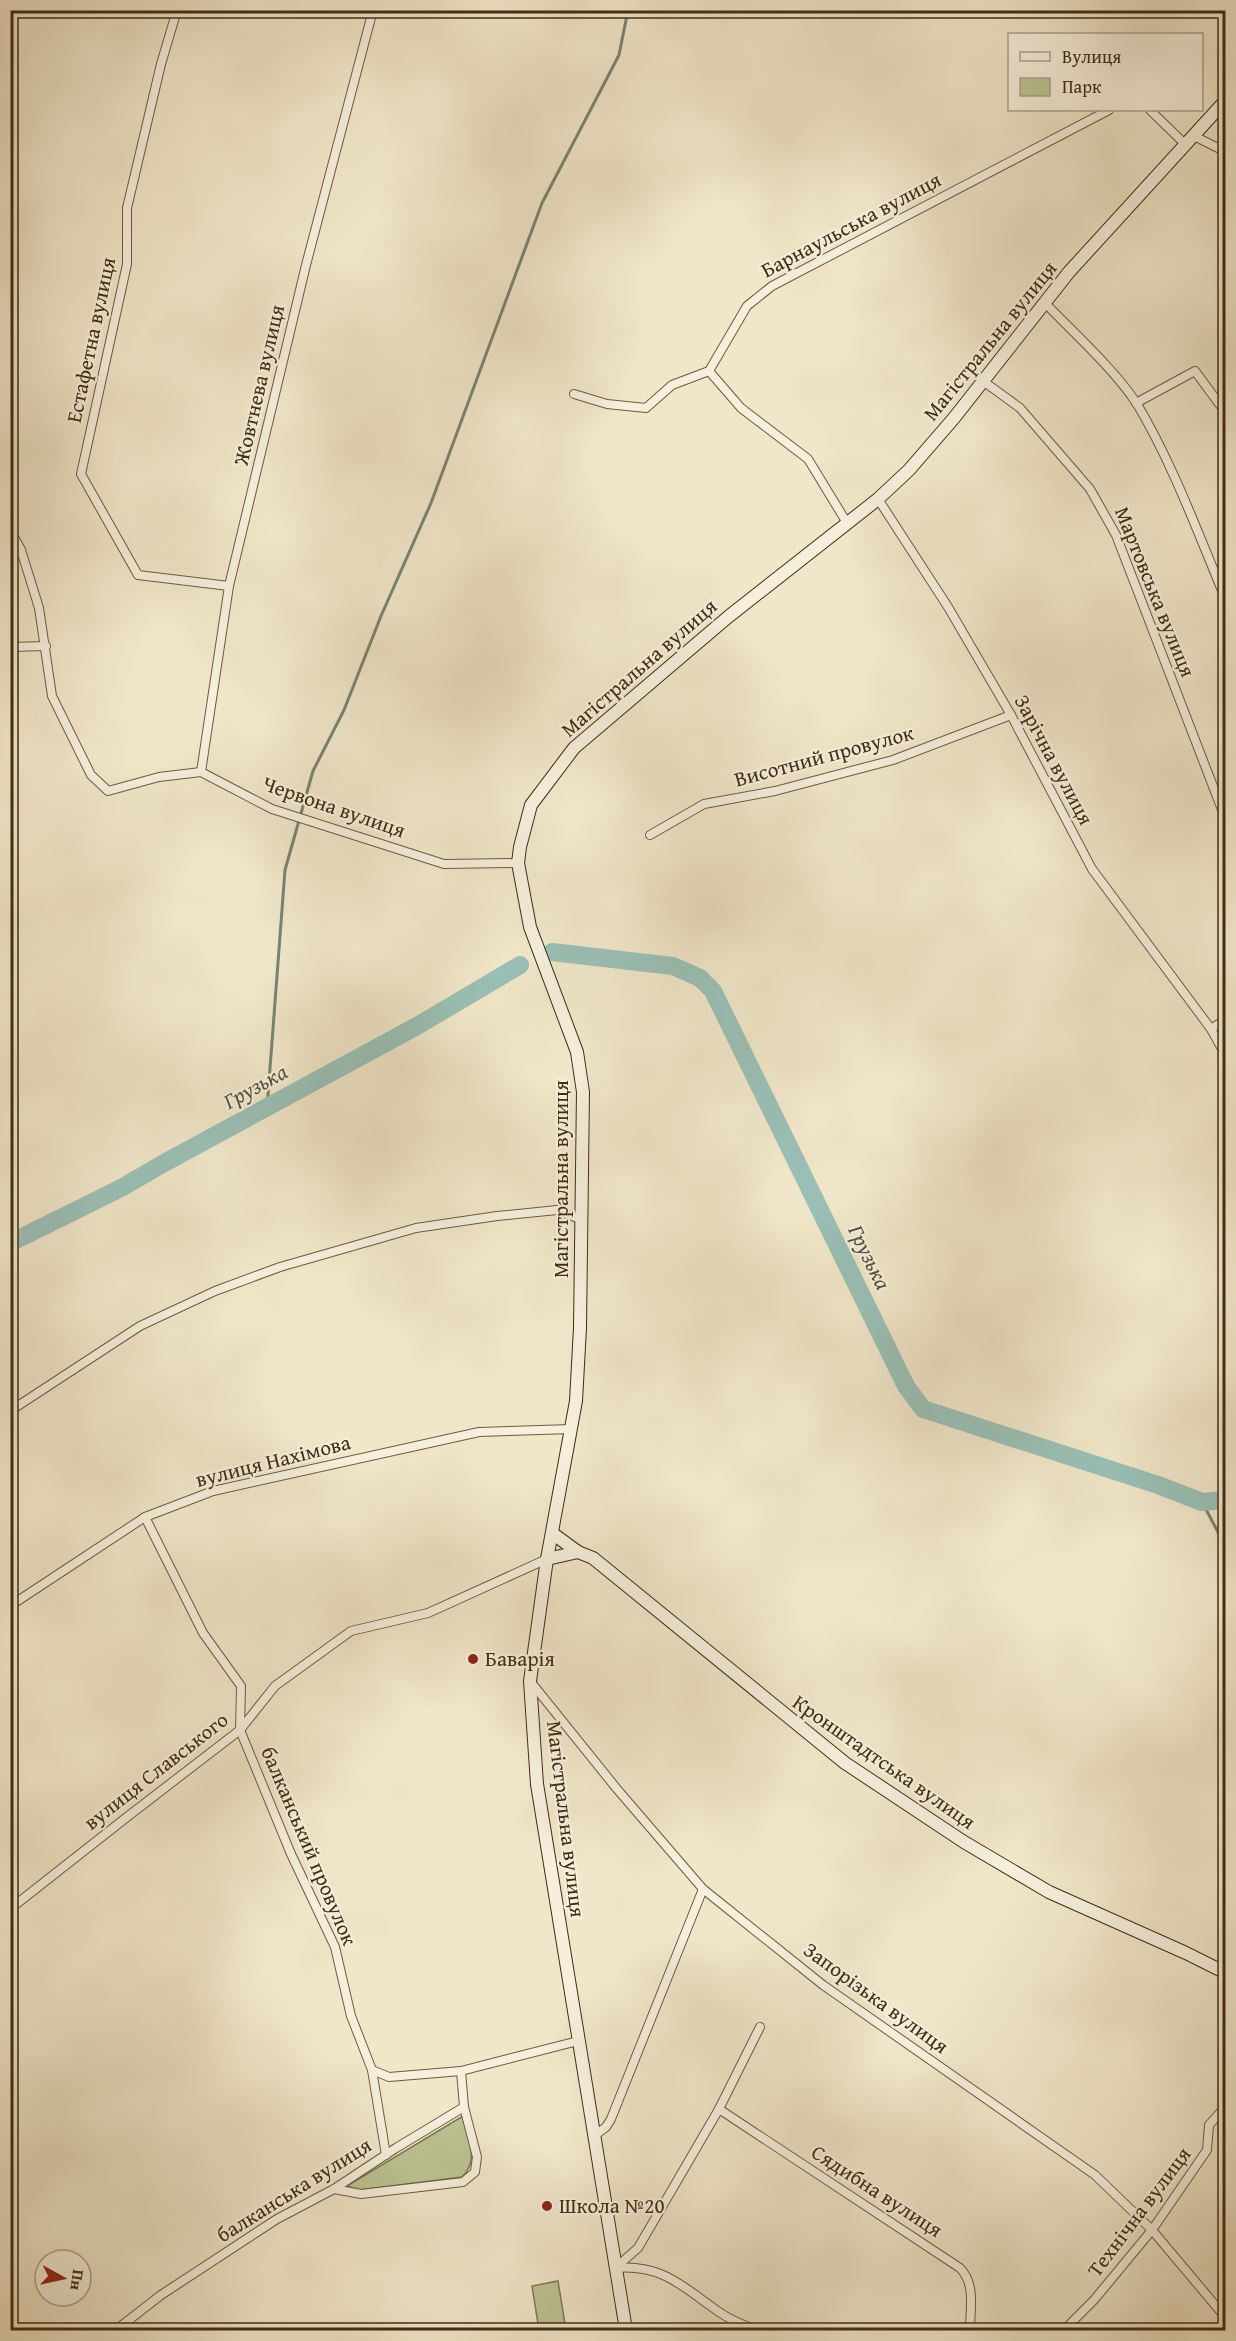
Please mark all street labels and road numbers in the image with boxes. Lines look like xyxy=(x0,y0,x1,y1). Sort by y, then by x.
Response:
street label: Барнаульська вулиця xyxy=(755,164,947,285)
street label: Естафетна вулиця xyxy=(58,254,123,426)
street label: Магістральна вулиця xyxy=(915,254,1064,427)
street label: Жовтнева вулиця xyxy=(225,301,292,469)
street label: Мартовська вулиця xyxy=(1107,502,1204,682)
street label: Магістральна вулиця xyxy=(554,591,724,744)
street label: Зарічна вулиця xyxy=(1007,689,1102,831)
street label: Висотний провулок xyxy=(731,717,917,794)
street label: Червона вулиця xyxy=(259,768,410,846)
street label: Магістральна вулиця xyxy=(545,1080,576,1278)
street label: вулиця Нахімова xyxy=(192,1426,354,1495)
street label: Кронштадтська вулиця xyxy=(786,1687,982,1837)
street label: вулиця Славського xyxy=(77,1704,235,1837)
street label: Магістральна вулиця xyxy=(539,1719,594,1919)
street label: балканський провулок xyxy=(254,1742,365,1950)
street label: Запорізька вулиця xyxy=(797,1934,956,2061)
street label: балканська вулиця xyxy=(210,2129,378,2250)
street label: Сядибна вулиця xyxy=(805,2136,949,2245)
street label: Технічна вулиця xyxy=(1079,2140,1198,2283)

